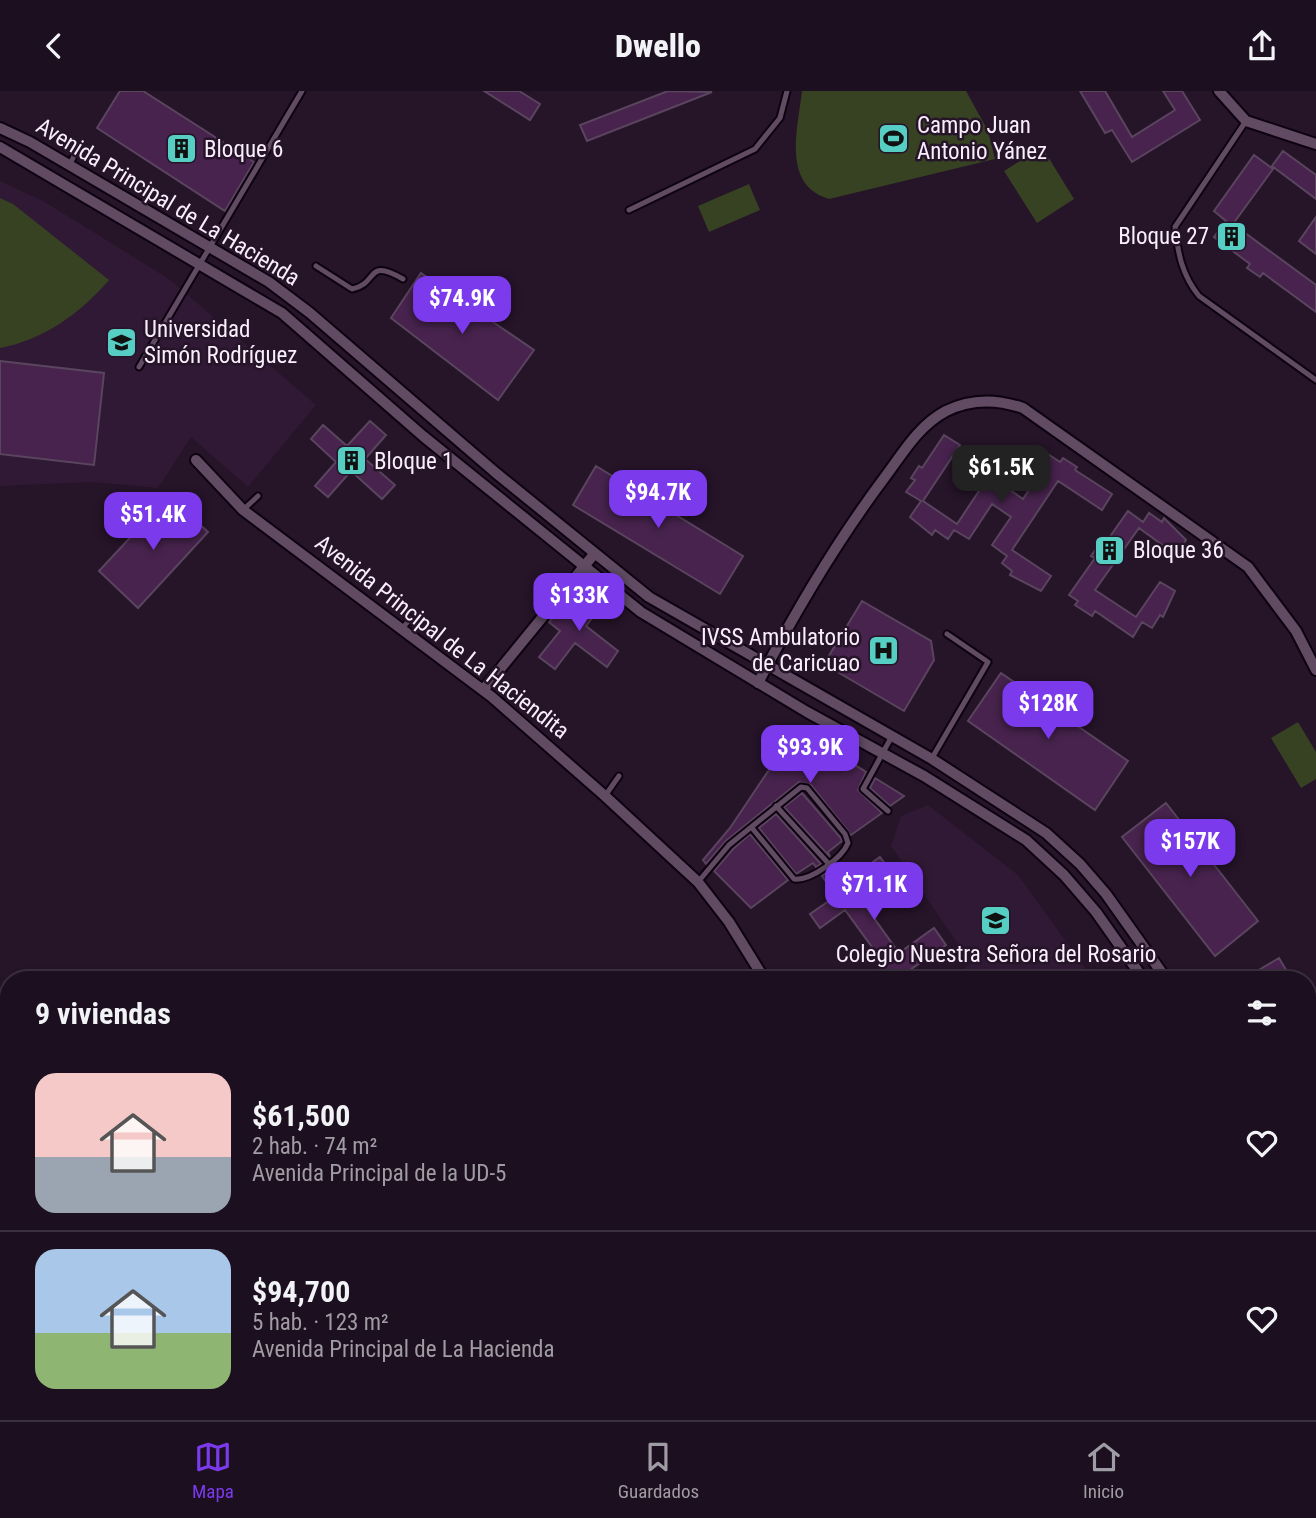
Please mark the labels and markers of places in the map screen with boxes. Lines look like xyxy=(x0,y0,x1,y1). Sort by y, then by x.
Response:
place label: Campo Juan Antonio Yánez xyxy=(917,112,1047,165)
sports icon: Campo Juan Antonio Yánez xyxy=(877,121,911,155)
building icon: Bloque 6 xyxy=(164,132,198,166)
place label: Bloque 6 xyxy=(204,136,283,163)
building icon: Bloque 27 xyxy=(1215,219,1249,253)
place label: Bloque 27 xyxy=(1118,223,1209,250)
pin: $74.9K xyxy=(405,277,519,336)
place label: Universidad Simón Rodríguez xyxy=(144,316,297,369)
school or university icon: Universidad Simón Rodríguez xyxy=(104,325,138,359)
building icon: Bloque 1 xyxy=(334,444,368,478)
pin: $61.5K xyxy=(944,445,1058,505)
place label: Bloque 1 xyxy=(374,448,453,475)
pin: $94.7K xyxy=(601,471,715,530)
pin: $51.4K xyxy=(96,493,210,552)
building icon: Bloque 36 xyxy=(1093,533,1127,567)
place label: Bloque 36 xyxy=(1133,537,1224,564)
pin: $133K xyxy=(530,573,628,633)
place label: IVSS Ambulatorio de Caricuao xyxy=(701,624,860,677)
hospital icon: IVSS Ambulatorio de Caricuao xyxy=(866,633,900,667)
pin: $128K xyxy=(999,681,1097,741)
pin: $93.9K xyxy=(753,725,867,785)
pin: $157K xyxy=(1141,819,1239,879)
pin: $71.1K xyxy=(817,863,931,922)
school or university icon: Colegio Nuestra Señora del Rosario xyxy=(979,903,1013,937)
place label: Colegio Nuestra Señora del Rosario xyxy=(836,941,1156,968)

